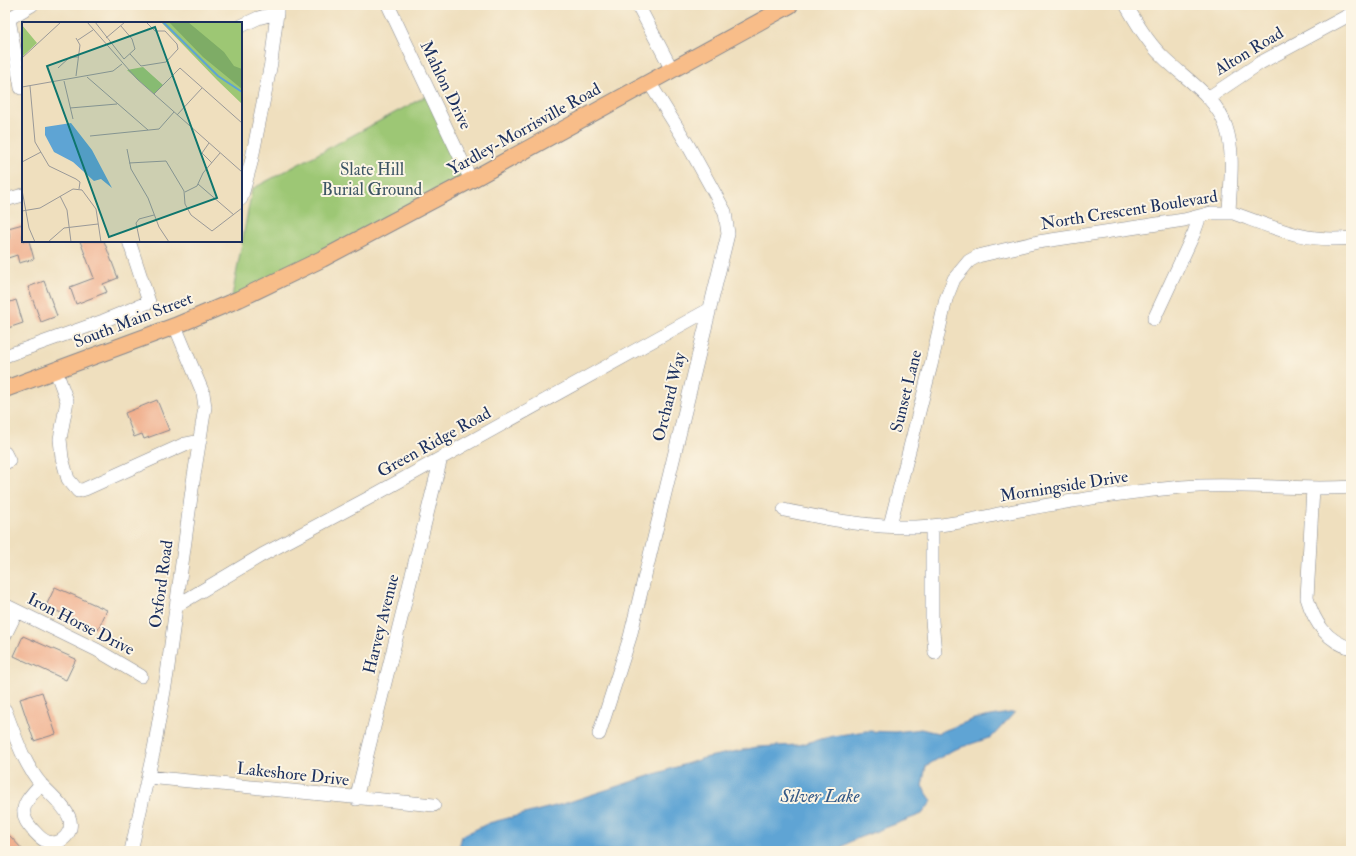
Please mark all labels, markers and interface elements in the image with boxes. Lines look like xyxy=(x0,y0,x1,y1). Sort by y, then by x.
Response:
inset map xyxy=(22,22,242,242)
street label: Alton Road xyxy=(1210,22,1288,80)
street label: Mahlon Drive xyxy=(416,37,476,133)
street label: Yardley-Morrisville Road xyxy=(444,78,605,181)
park label: Slate Hill Burial Ground xyxy=(322,159,423,200)
street label: North Crescent Boulevard xyxy=(1039,186,1220,234)
street label: South Main Street xyxy=(71,288,196,352)
street label: Sunset Lane xyxy=(886,348,926,434)
street label: Orchard Way xyxy=(648,350,691,444)
street label: Green Ridge Road xyxy=(374,402,495,482)
street label: Morningside Drive xyxy=(998,466,1130,506)
street label: Oxford Road xyxy=(144,538,178,629)
street label: Harvey Avenue xyxy=(358,572,404,676)
street label: Iron Horse Drive xyxy=(24,588,138,660)
street label: Lakeshore Drive xyxy=(236,758,350,790)
water label: Silver Lake xyxy=(779,785,861,808)

